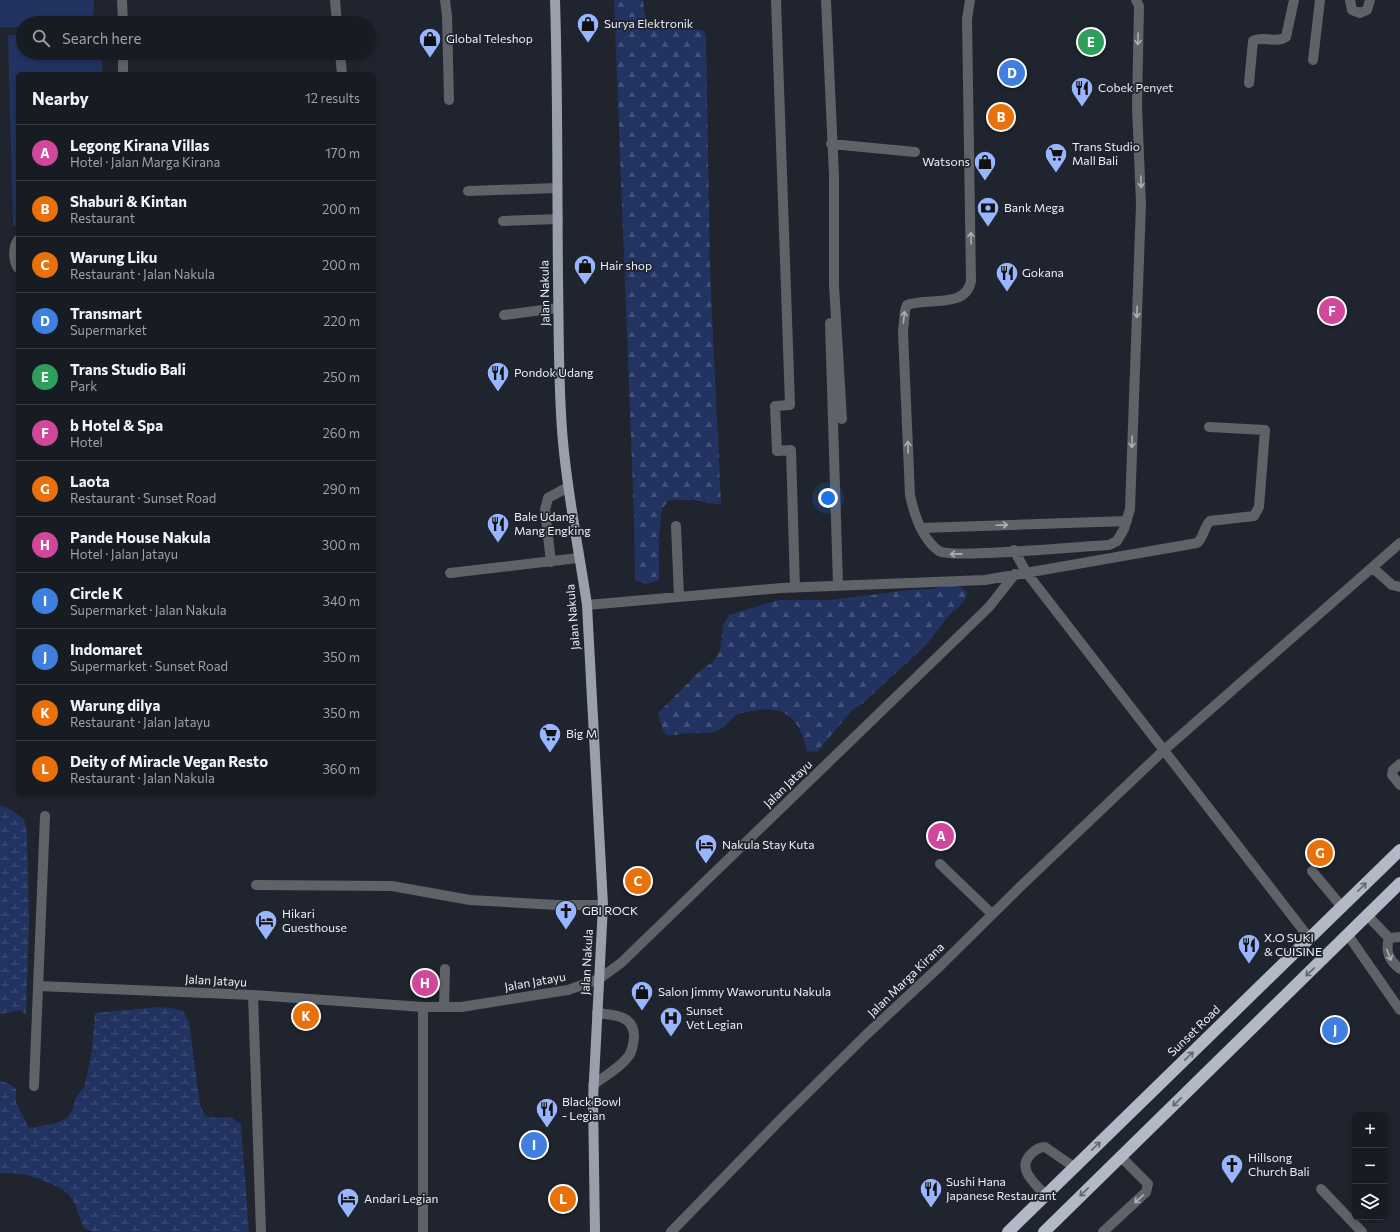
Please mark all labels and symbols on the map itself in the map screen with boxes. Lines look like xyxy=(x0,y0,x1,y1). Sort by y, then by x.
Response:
shop icon: Surya Elektronik xyxy=(575,11,601,44)
place label: Surya Elektronik xyxy=(604,16,694,30)
shop icon: Global Teleshop xyxy=(417,26,443,59)
pin: E xyxy=(1078,27,1104,57)
place label: Global Teleshop xyxy=(446,31,533,45)
one-way arrow xyxy=(1134,32,1142,45)
pin: D xyxy=(999,58,1025,88)
restaurant icon: Cobek Penyet xyxy=(1069,75,1095,108)
place label: Cobek Penyet xyxy=(1098,80,1173,94)
pin: B xyxy=(988,102,1014,132)
place label: Trans Studio Mall Bali xyxy=(1072,139,1140,167)
supermarket icon: Trans Studio Mall Bali xyxy=(1043,141,1069,174)
shop icon: Watsons xyxy=(972,149,998,182)
place label: Watsons xyxy=(922,154,970,168)
one-way arrow xyxy=(1137,175,1145,188)
bank icon: Bank Mega xyxy=(975,195,1001,228)
place label: Bank Mega xyxy=(1004,200,1064,214)
one-way arrow xyxy=(967,232,975,245)
shop icon: Hair shop xyxy=(572,253,598,286)
place label: Hair shop xyxy=(600,258,652,272)
street label: Jalan Nakula xyxy=(536,260,553,326)
restaurant icon: Gokana xyxy=(994,260,1020,293)
place label: Gokana xyxy=(1022,265,1064,279)
pin: F xyxy=(1319,296,1345,326)
one-way arrow xyxy=(1133,305,1141,318)
one-way arrow xyxy=(901,311,908,324)
restaurant icon: Pondok Udang xyxy=(485,360,511,393)
place label: Pondok Udang xyxy=(514,365,594,379)
one-way arrow xyxy=(1128,435,1136,448)
one-way arrow xyxy=(904,441,911,454)
your location xyxy=(818,488,838,508)
place label: Bale Udang Mang Engking xyxy=(514,509,591,537)
restaurant icon: Bale Udang Mang Engking xyxy=(485,511,511,544)
one-way arrow xyxy=(995,522,1008,529)
one-way arrow xyxy=(950,550,963,557)
street label: Jalan Nakula xyxy=(562,583,583,651)
supermarket icon: Big M xyxy=(537,721,563,754)
place label: Big M xyxy=(566,726,597,740)
street label: Jalan Jatayu xyxy=(760,757,815,811)
pin: A xyxy=(928,821,954,851)
hotel icon: Nakula Stay Kuta xyxy=(693,832,719,865)
place label: Nakula Stay Kuta xyxy=(722,837,814,851)
pin: G xyxy=(1307,838,1333,868)
pin: C xyxy=(625,866,651,896)
one-way arrow xyxy=(1357,882,1367,892)
church icon: GBI ROCK xyxy=(553,898,579,931)
place label: GBI ROCK xyxy=(582,903,638,917)
place label: Hikari Guesthouse xyxy=(282,906,347,934)
hotel icon: Hikari Guesthouse xyxy=(253,908,279,941)
street label: Jalan Nakula xyxy=(577,929,596,995)
place label: X.O SUKI & CUISINE xyxy=(1264,930,1322,958)
restaurant icon: X.O SUKI & CUISINE xyxy=(1236,932,1262,965)
street label: Jalan Marga Kirana xyxy=(864,939,947,1020)
one-way arrow xyxy=(1386,949,1394,961)
one-way arrow xyxy=(1305,967,1315,976)
pin: H xyxy=(412,968,438,998)
street label: Jalan Jatayu xyxy=(503,969,567,994)
street label: Jalan Jatayu xyxy=(185,971,247,990)
shop icon: Salon Jimmy Waworuntu Nakula xyxy=(629,979,655,1012)
place label: Salon Jimmy Waworuntu Nakula xyxy=(658,984,831,999)
pin: K xyxy=(293,1001,319,1031)
street label: Sunset Road xyxy=(1164,1002,1223,1059)
place label: Sunset Vet Legian xyxy=(686,1003,743,1031)
hospital icon: Sunset Vet Legian xyxy=(658,1005,684,1038)
pin: J xyxy=(1322,1015,1348,1045)
one-way arrow xyxy=(1184,1051,1194,1061)
place label: Black Bowl - Legian xyxy=(562,1094,621,1122)
restaurant icon: Black Bowl - Legian xyxy=(534,1096,560,1129)
one-way arrow xyxy=(1172,1097,1182,1107)
pin: I xyxy=(521,1130,547,1160)
one-way arrow xyxy=(1091,1141,1101,1151)
place label: Hillsong Church Bali xyxy=(1248,1150,1310,1178)
church icon: Hillsong Church Bali xyxy=(1219,1152,1245,1185)
place label: Sushi Hana Japanese Restaurant xyxy=(946,1174,1057,1203)
restaurant icon: Sushi Hana Japanese Restaurant xyxy=(918,1176,944,1209)
pin: L xyxy=(550,1184,576,1214)
hotel icon: Andari Legian xyxy=(335,1186,361,1219)
one-way arrow xyxy=(1079,1188,1089,1197)
place label: Andari Legian xyxy=(364,1191,438,1205)
one-way arrow xyxy=(1134,1194,1144,1204)

